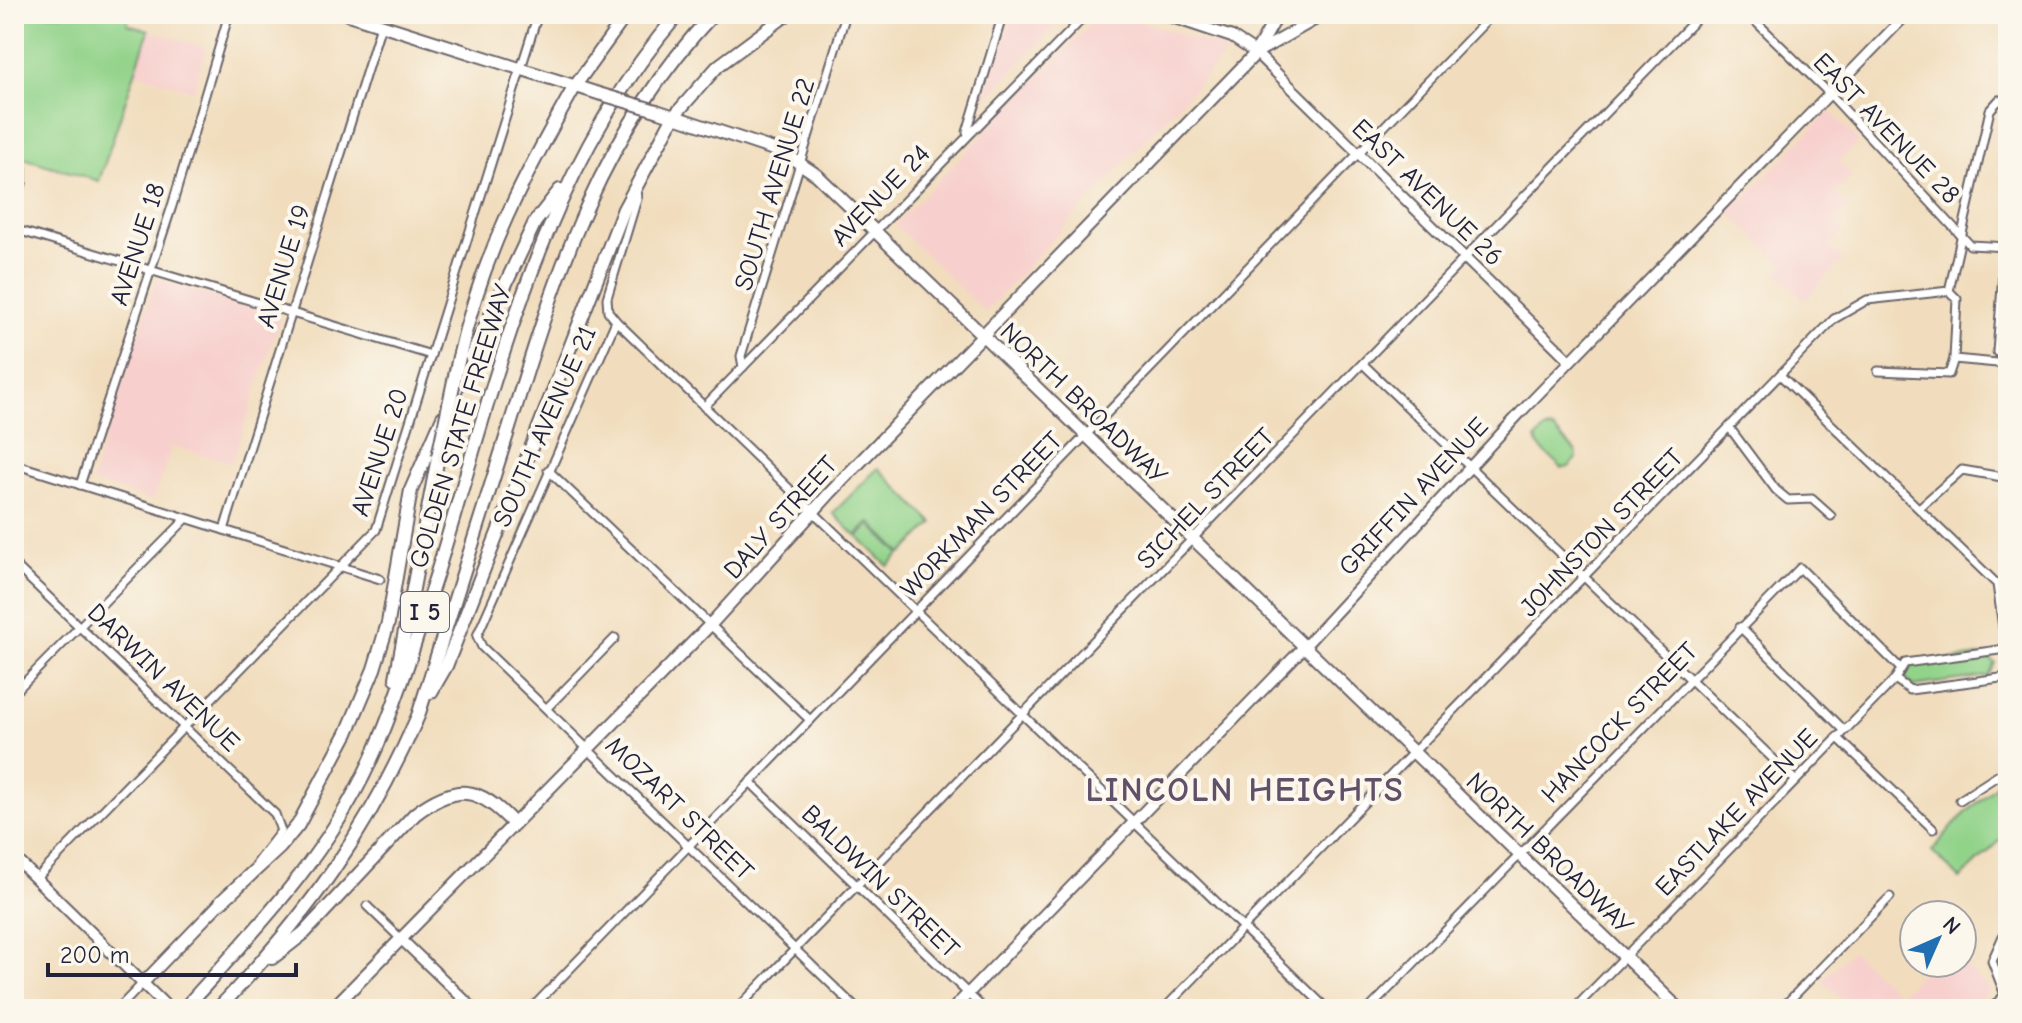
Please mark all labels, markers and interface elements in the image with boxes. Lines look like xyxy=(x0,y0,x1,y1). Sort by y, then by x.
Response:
street label: EAST AVENUE 28 xyxy=(1807,47,1966,210)
street label: SOUTH AVENUE 22 xyxy=(728,75,822,294)
street label: EAST AVENUE 26 xyxy=(1346,113,1509,272)
street label: AVENUE 24 xyxy=(825,139,936,253)
street label: AVENUE 18 xyxy=(104,179,172,309)
street label: AVENUE 19 xyxy=(251,201,317,331)
street label: GOLDEN STATE FREEWAY xyxy=(403,280,519,572)
street label: NORTH BROADWAY xyxy=(994,317,1173,491)
street label: SOUTH AVENUE 21 xyxy=(487,321,603,532)
street label: AVENUE 20 xyxy=(345,385,415,520)
street label: GRIFFIN AVENUE xyxy=(1333,412,1494,582)
street label: SICHEL STREET xyxy=(1131,422,1281,575)
street label: WORKMAN STREET xyxy=(895,425,1069,604)
street label: JOHNSTON STREET xyxy=(1514,442,1690,623)
street label: DALY STREET xyxy=(718,450,844,585)
road number: I 5 xyxy=(401,592,449,632)
street label: DARWIN AVENUE xyxy=(81,598,246,758)
street label: HANCOCK STREET xyxy=(1536,636,1704,809)
street label: EASTLAKE AVENUE xyxy=(1649,723,1824,902)
street label: MOZART STREET xyxy=(599,731,760,887)
street label: NORTH BROADWAY xyxy=(1460,767,1639,941)
district label: LINCOLN HEIGHTS xyxy=(1085,770,1405,810)
street label: BALDWIN STREET xyxy=(795,799,965,965)
north arrow xyxy=(1898,899,1978,979)
text: N xyxy=(1937,911,1966,940)
scale bar xyxy=(48,927,296,977)
text: 200 m xyxy=(60,941,130,969)

